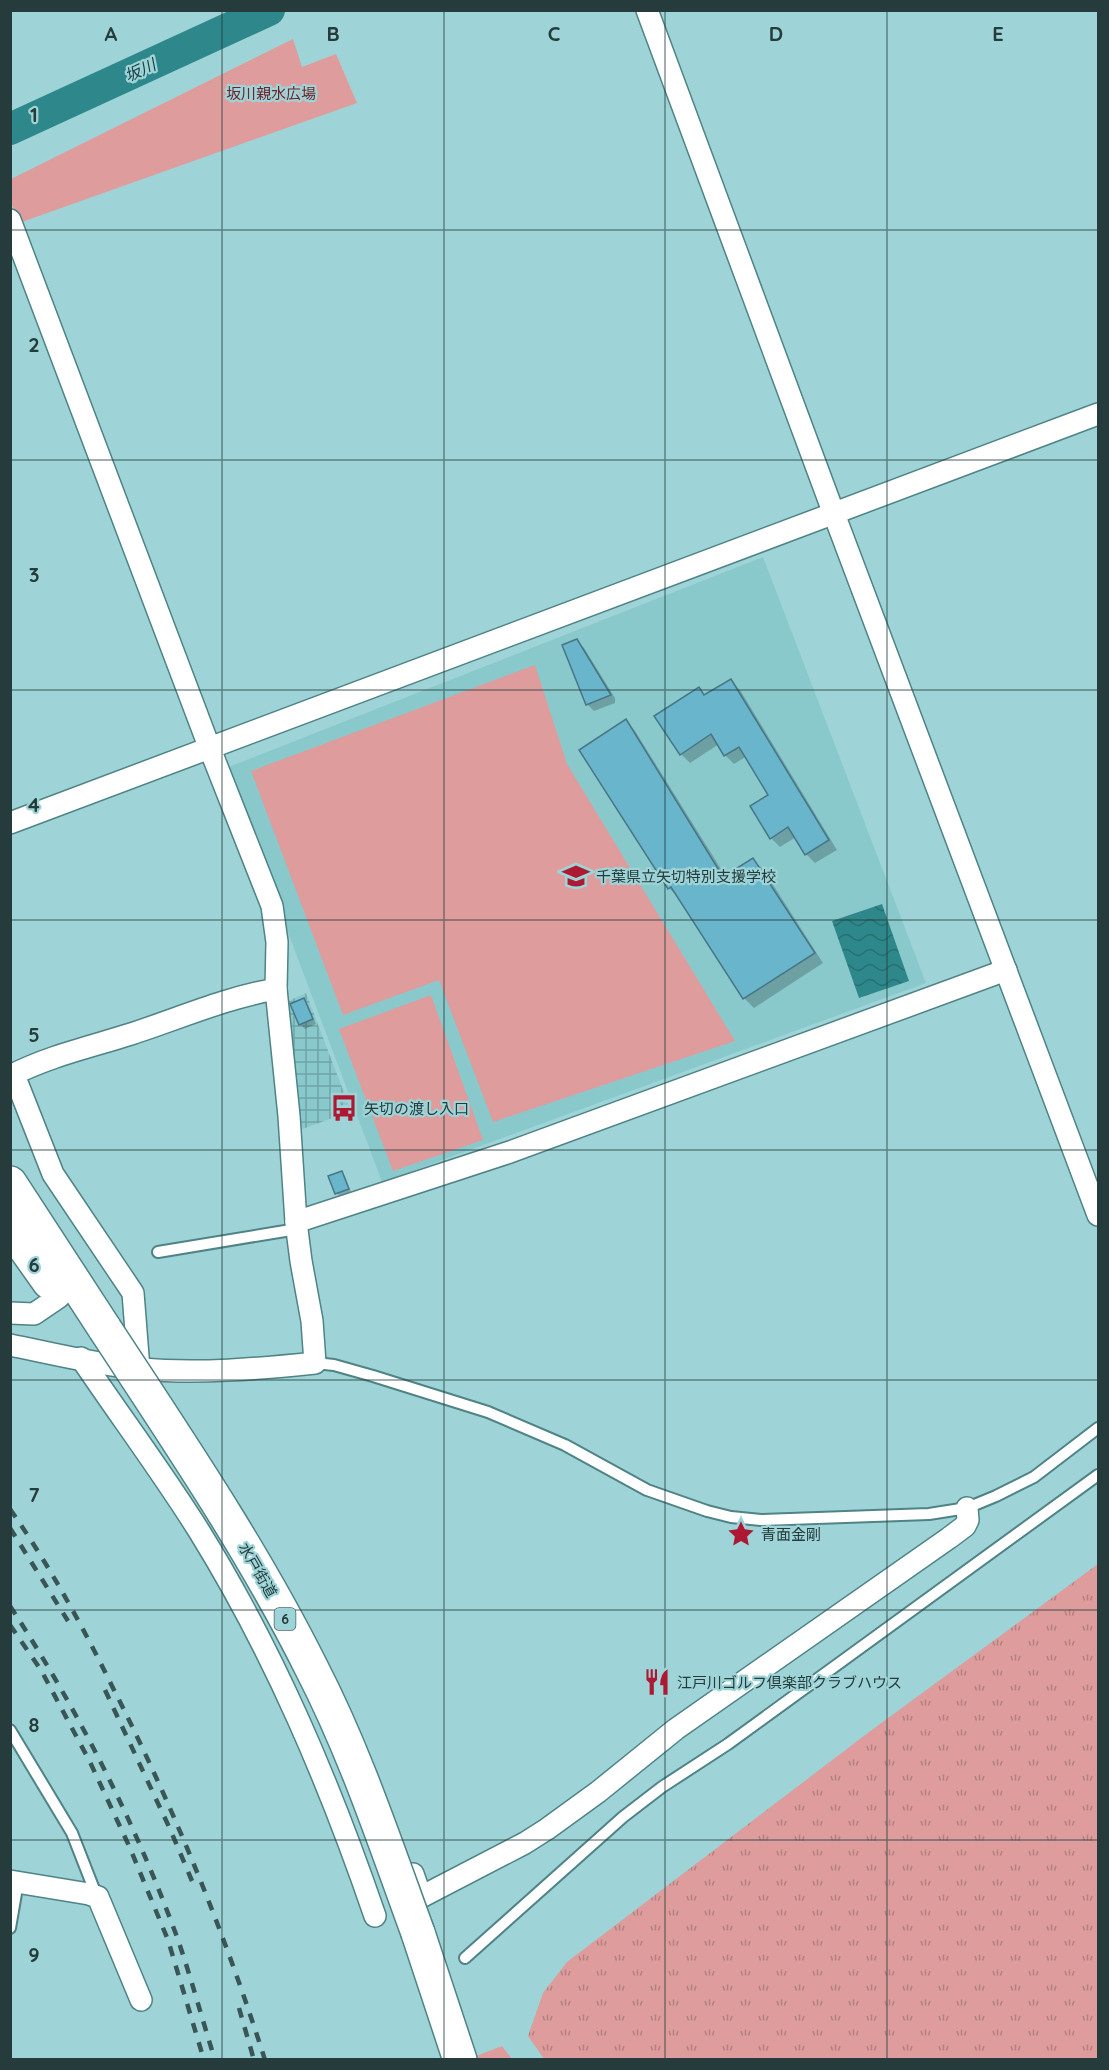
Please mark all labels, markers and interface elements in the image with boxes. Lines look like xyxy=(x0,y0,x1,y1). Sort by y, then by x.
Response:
text: A xyxy=(105,21,118,46)
text: B xyxy=(326,21,340,46)
text: C xyxy=(548,21,561,46)
text: D xyxy=(769,21,783,46)
text: E xyxy=(992,21,1004,46)
water label: 坂川 xyxy=(121,53,161,86)
park label: 坂川親水広場 xyxy=(226,84,316,103)
text: 1 xyxy=(30,102,38,127)
text: 2 xyxy=(28,332,40,357)
text: 3 xyxy=(29,562,39,587)
text: 4 xyxy=(28,792,40,817)
school or university icon: 千葉県立矢切特別支援学校 xyxy=(561,861,591,891)
place label: 千葉県立矢切特別支援学校 xyxy=(596,867,776,886)
text: 5 xyxy=(28,1022,40,1047)
bus stop icon: 矢切の渡し入口 xyxy=(329,1093,359,1123)
place label: 矢切の渡し入口 xyxy=(364,1099,469,1118)
text: 6 xyxy=(28,1252,40,1277)
text: 7 xyxy=(29,1482,40,1507)
place icon: 青面金剛 xyxy=(726,1519,756,1549)
place label: 青面金剛 xyxy=(761,1525,821,1544)
street label: 水戸街道 xyxy=(235,1539,281,1601)
road number: 6 xyxy=(274,1608,296,1630)
restaurant icon: 江戸川ゴルフ倶楽部クラブハウス xyxy=(642,1667,672,1697)
place label: 江戸川ゴルフ倶楽部クラブハウス xyxy=(677,1673,902,1692)
text: 8 xyxy=(29,1712,40,1737)
text: 9 xyxy=(28,1942,40,1967)

